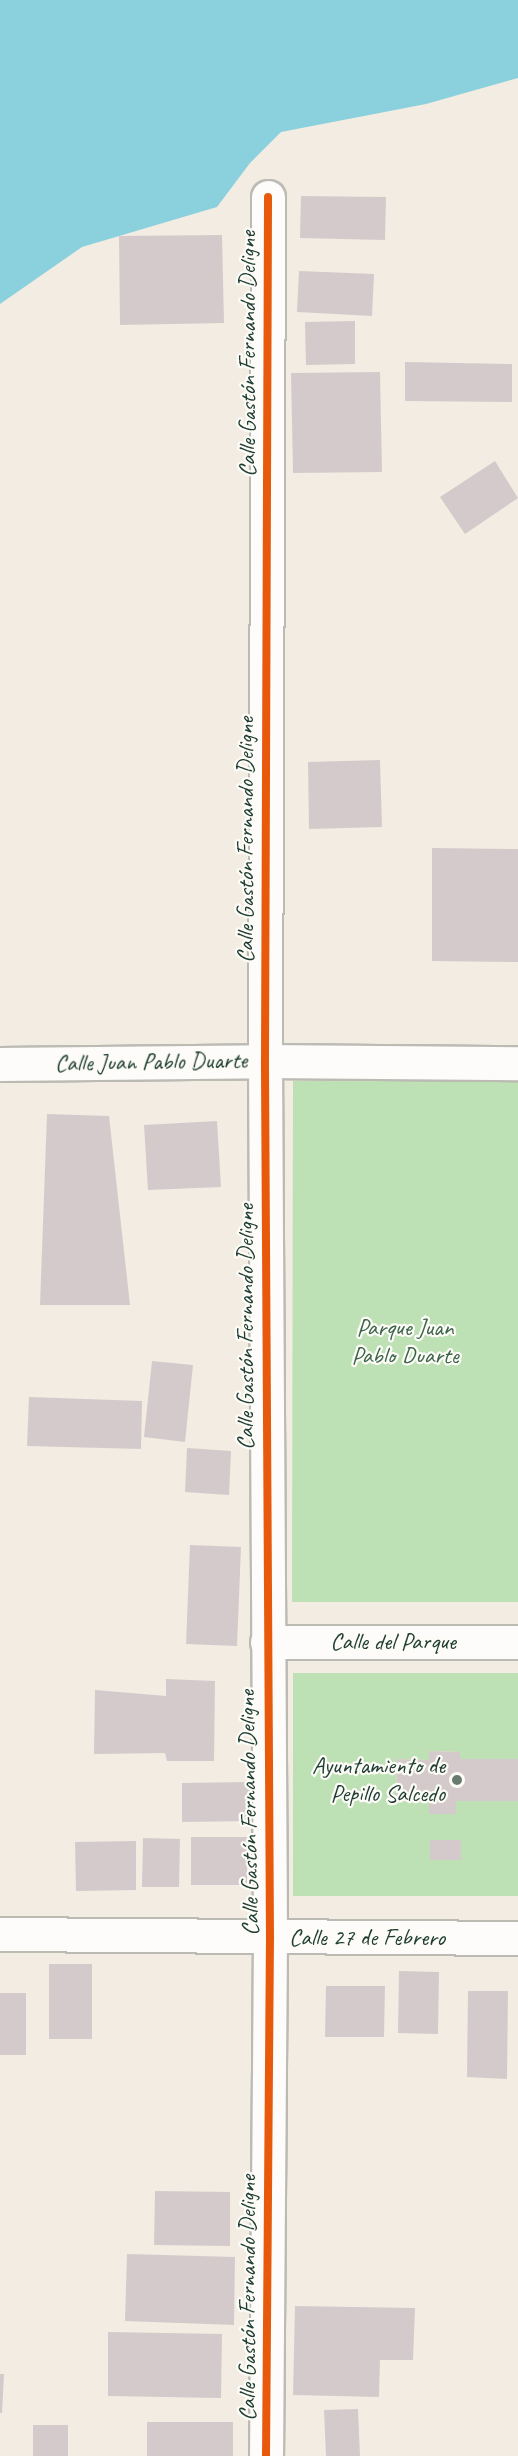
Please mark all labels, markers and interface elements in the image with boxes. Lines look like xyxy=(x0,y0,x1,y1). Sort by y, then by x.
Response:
street label: Calle Gastón Fernando Deligne xyxy=(234,231,262,477)
street label: Calle Gastón Fernando Deligne xyxy=(232,717,260,963)
street label: Calle Juan Pablo Duarte xyxy=(55,1046,247,1078)
street label: Calle Gastón Fernando Deligne xyxy=(232,1204,260,1450)
park label: Parque Juan Pablo Duarte xyxy=(352,1314,458,1370)
street label: Calle del Parque xyxy=(330,1628,456,1656)
street label: Calle Gastón Fernando Deligne xyxy=(232,1689,266,1937)
place label: Ayuntamiento de Pepillo Salcedo xyxy=(312,1752,445,1808)
marker: Ayuntamiento de Pepillo Salcedo xyxy=(450,1773,464,1787)
street label: Calle 27 de Febrero xyxy=(289,1924,445,1952)
street label: Calle Gastón Fernando Deligne xyxy=(234,2175,262,2421)

